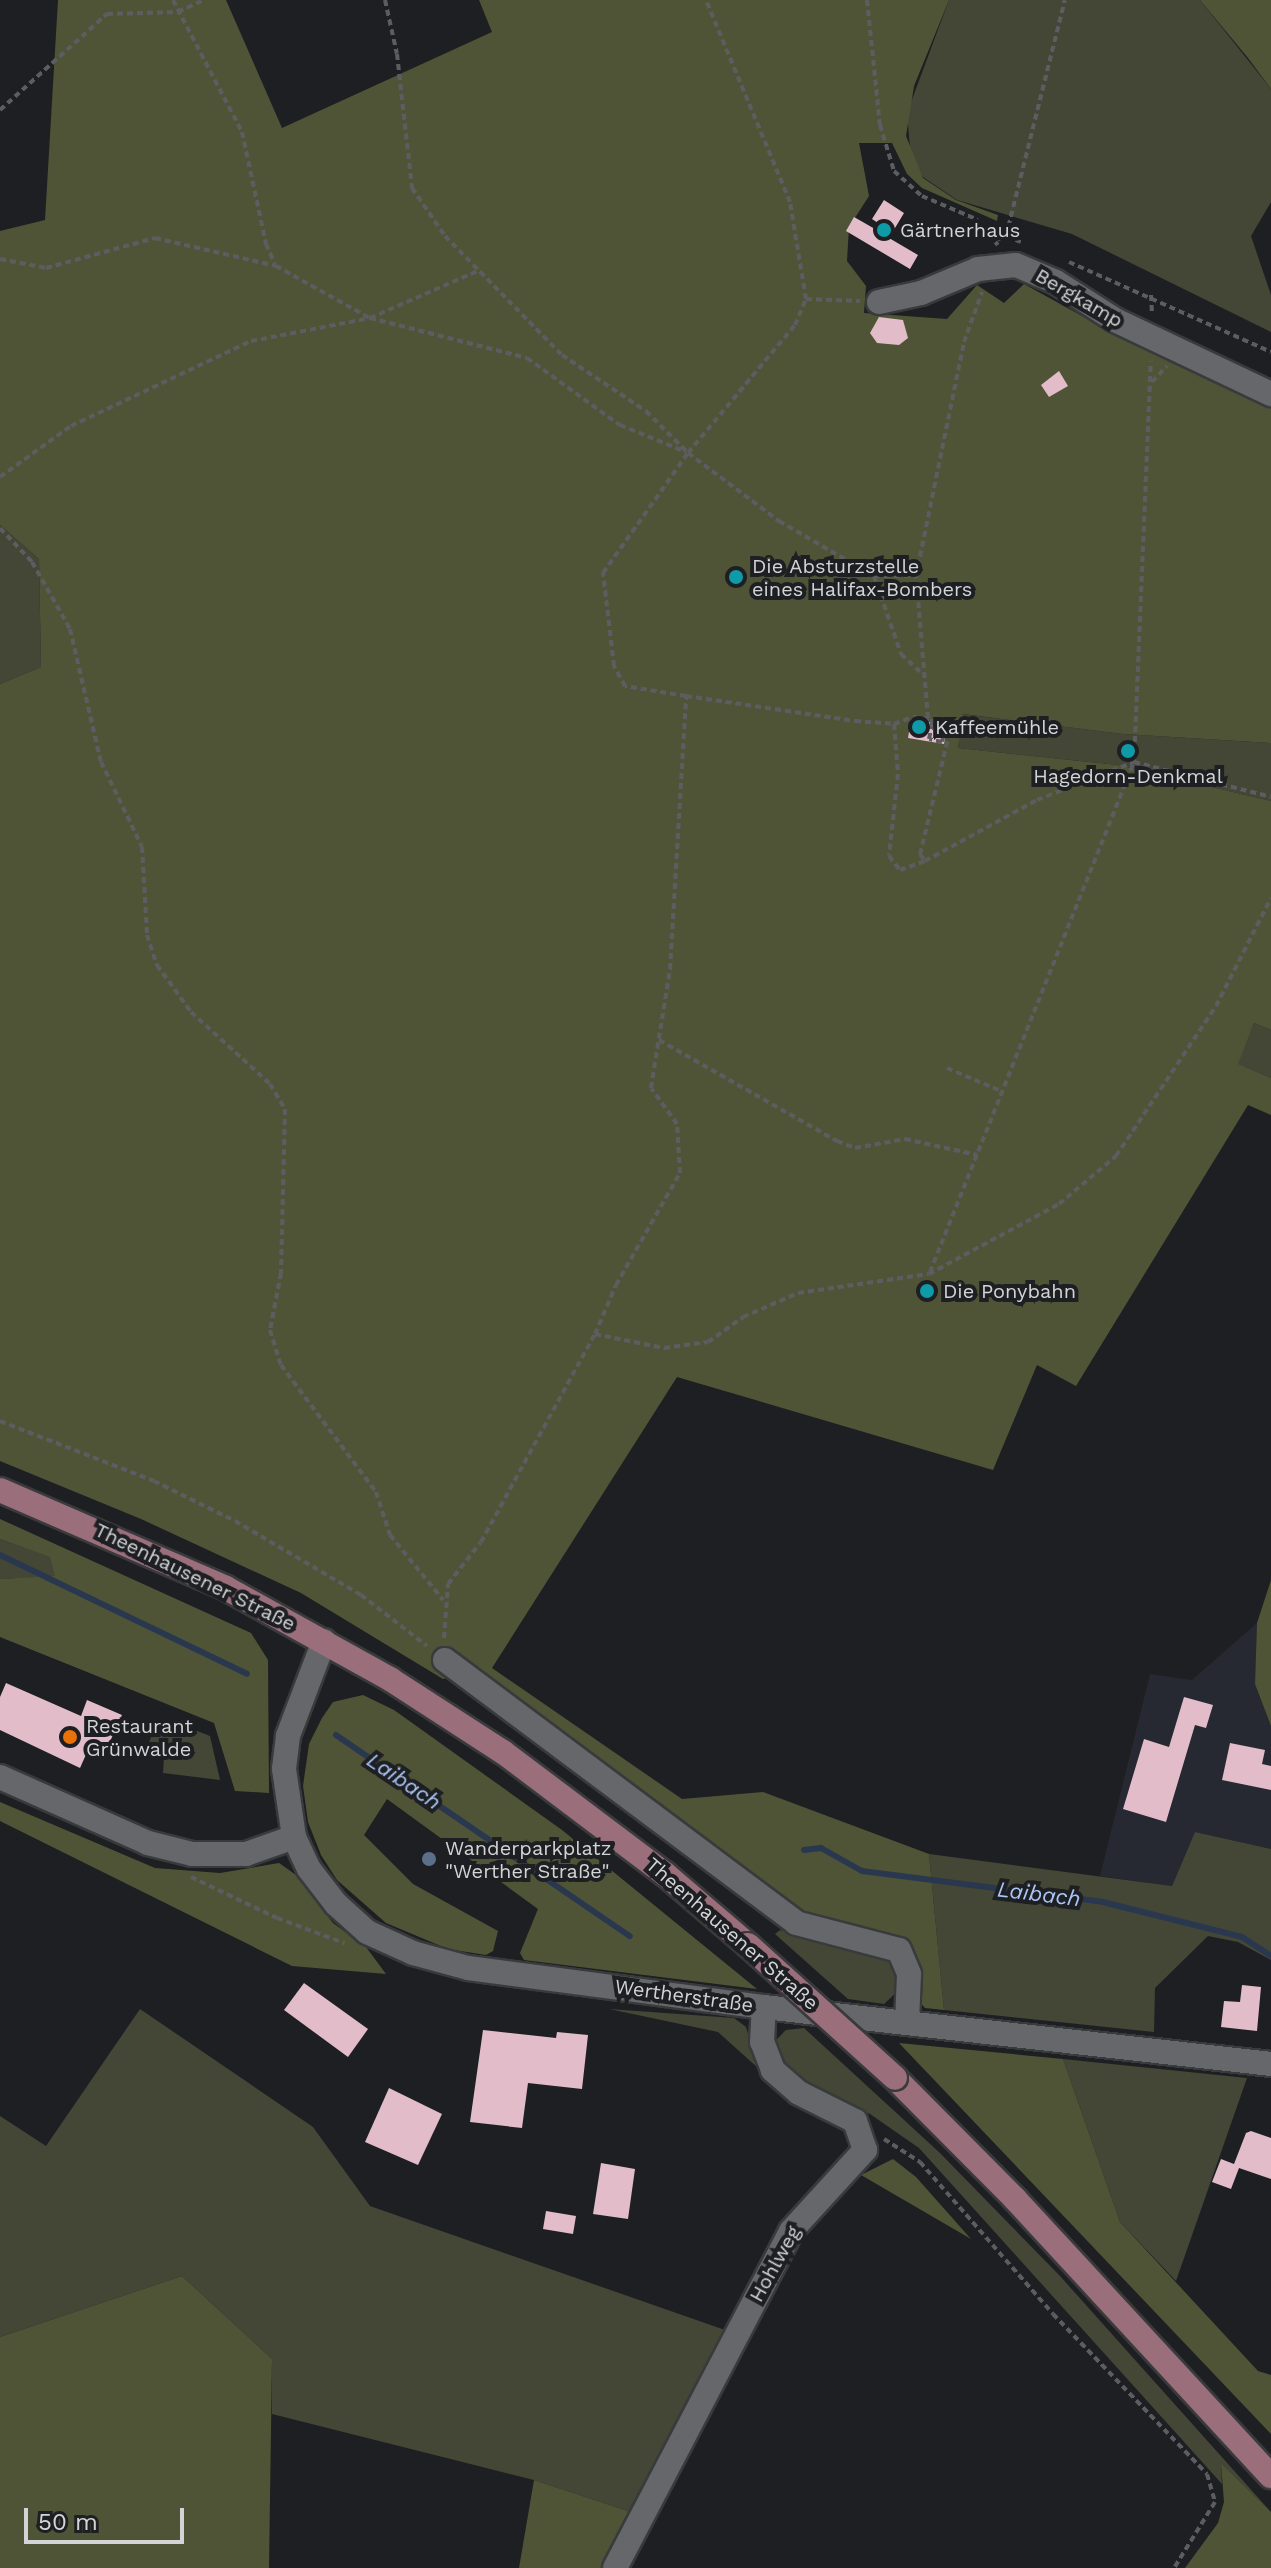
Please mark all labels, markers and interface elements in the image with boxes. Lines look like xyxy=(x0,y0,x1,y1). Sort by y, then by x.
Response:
place label: Gärtnerhaus xyxy=(900,218,1020,242)
marker: Gärtnerhaus xyxy=(875,221,893,239)
street label: Bergkamp xyxy=(1031,263,1127,333)
place label: Die Absturzstelle eines Halifax-Bombers xyxy=(752,554,972,601)
marker: Die Absturzstelle eines Halifax-Bombers xyxy=(727,568,745,586)
place label: Kaffeemühle xyxy=(935,715,1059,739)
marker: Kaffeemühle xyxy=(910,718,928,736)
marker: Hagedorn-Denkmal xyxy=(1119,742,1137,760)
place label: Hagedorn-Denkmal xyxy=(1033,764,1223,788)
place label: Die Ponybahn xyxy=(943,1279,1076,1303)
marker: Die Ponybahn xyxy=(918,1282,936,1300)
street label: Theenhausener Straße xyxy=(91,1518,299,1636)
place label: Restaurant Grünwalde xyxy=(86,1714,193,1761)
marker: Restaurant Grünwalde xyxy=(61,1728,79,1746)
water label: Laibach xyxy=(362,1747,446,1815)
place label: Wanderparkplatz "Werther Straße" xyxy=(445,1836,611,1883)
marker: Wanderparkplatz "Werther Straße" xyxy=(420,1850,438,1868)
street label: Theenhausener Straße xyxy=(641,1853,823,2015)
water label: Laibach xyxy=(996,1876,1082,1912)
street label: Wertherstraße xyxy=(613,1974,755,2018)
street label: Hohlweg xyxy=(744,2222,806,2306)
scale bar xyxy=(28,2492,188,2542)
text: 50 m xyxy=(38,2508,98,2536)

